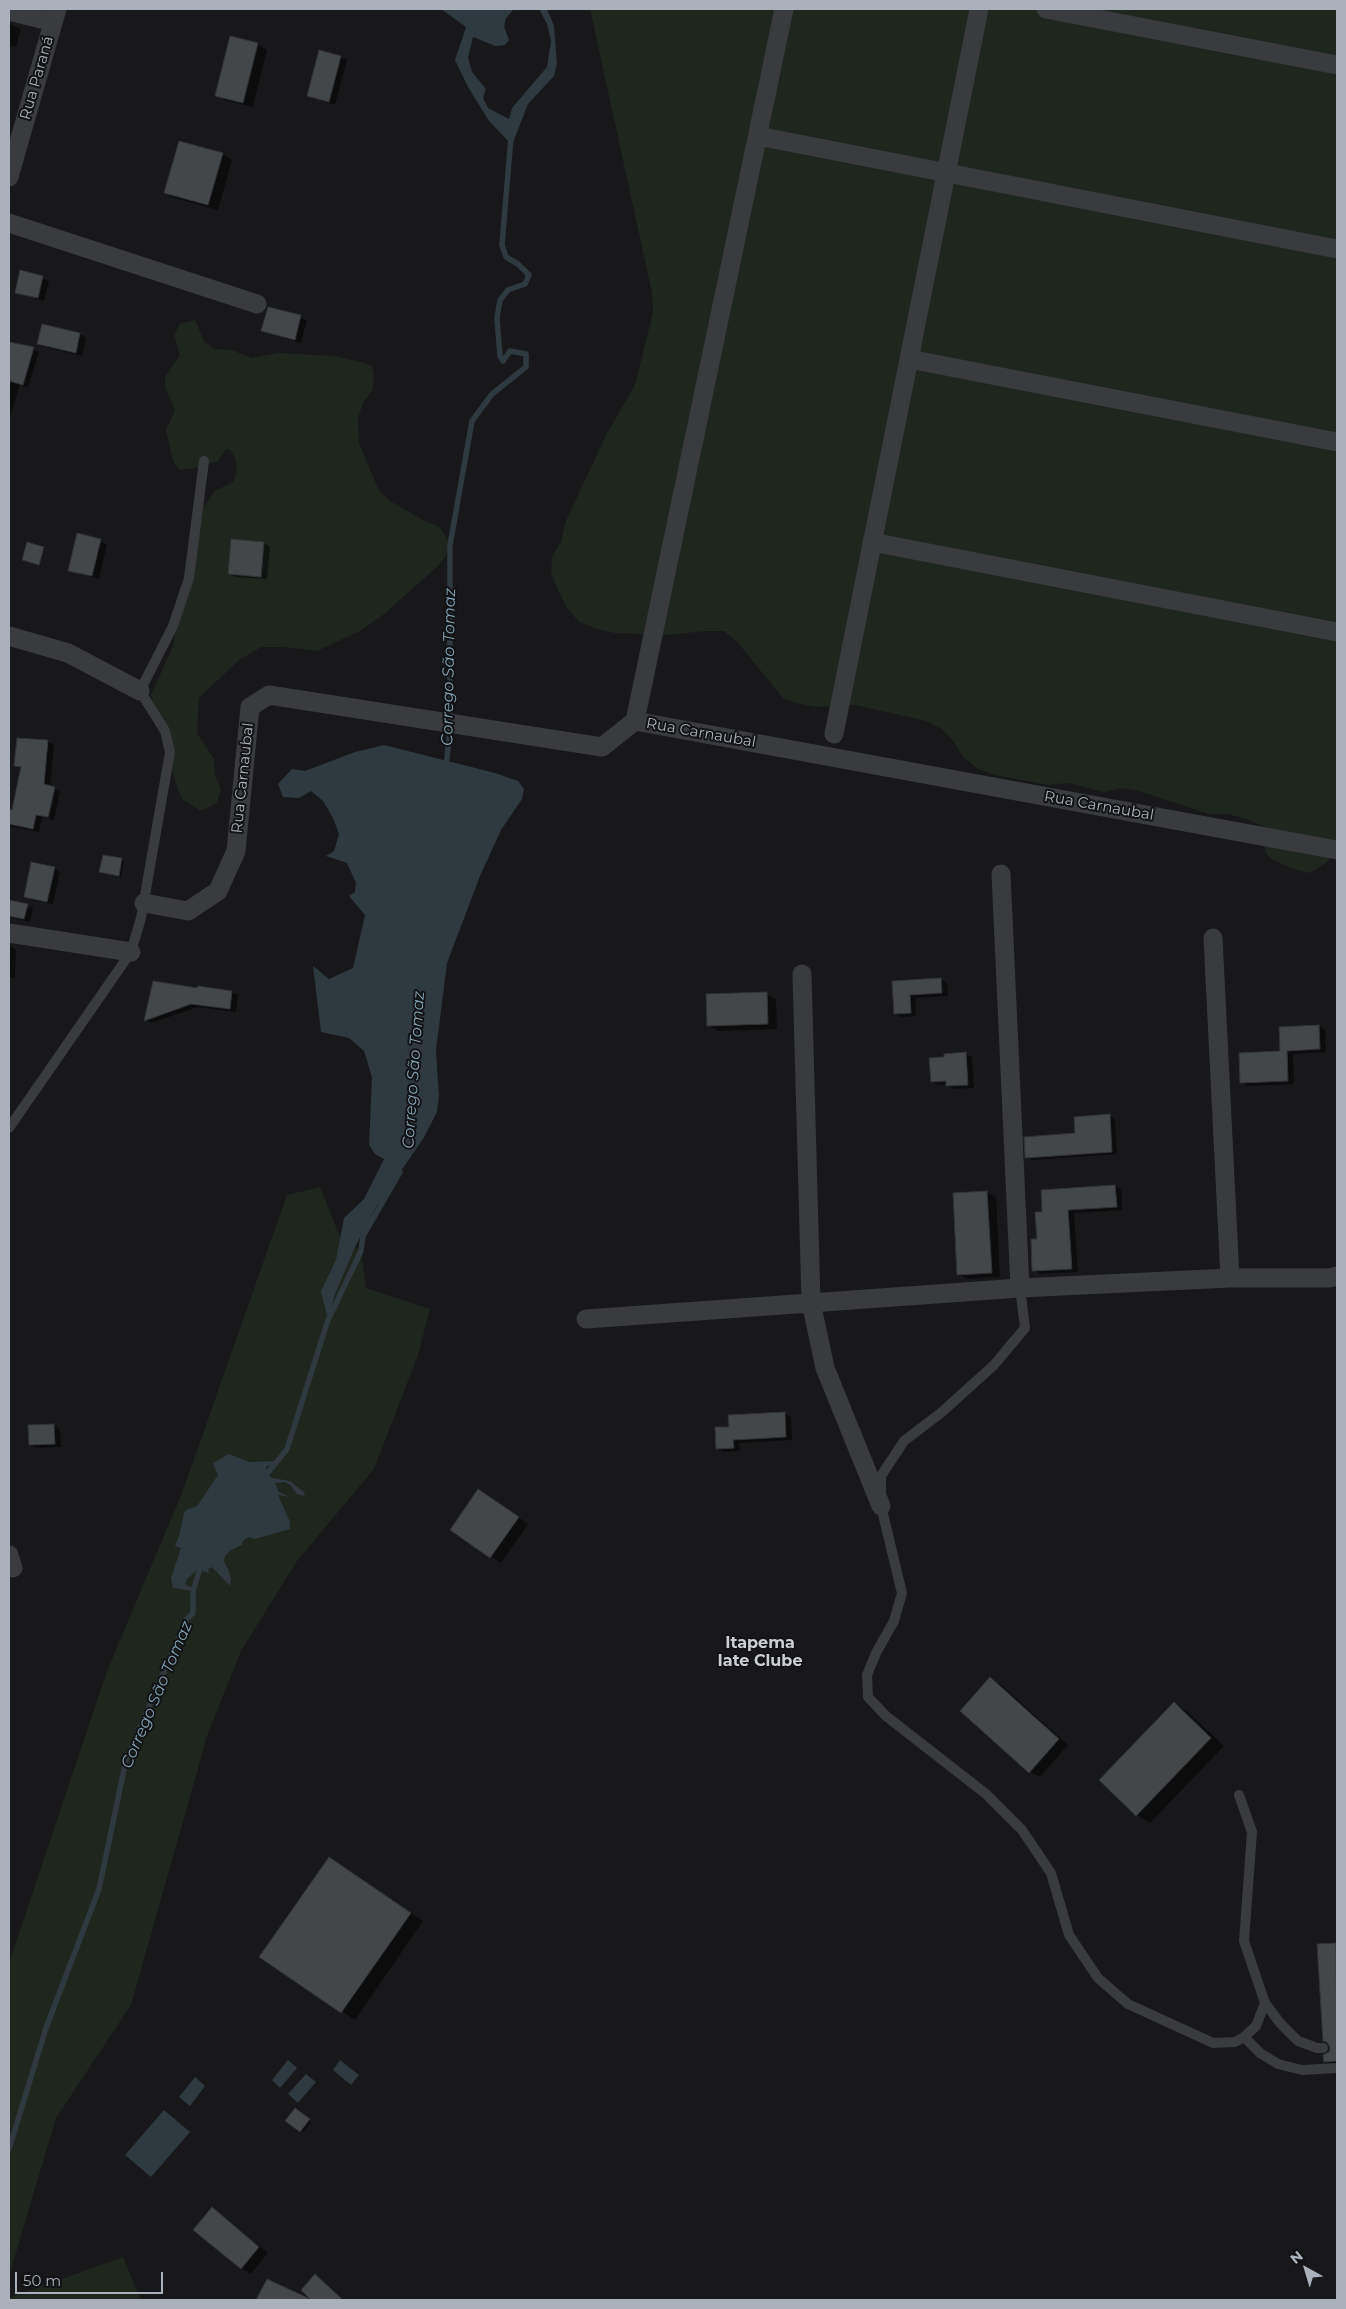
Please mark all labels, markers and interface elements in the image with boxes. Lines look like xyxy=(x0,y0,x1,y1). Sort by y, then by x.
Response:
street label: Rua Paraná xyxy=(16,34,58,122)
water label: Corrego São Tomaz xyxy=(438,588,460,746)
street label: Rua Carnaubal xyxy=(645,714,757,752)
street label: Rua Carnaubal xyxy=(228,722,258,834)
street label: Rua Carnaubal xyxy=(1043,787,1155,825)
water label: Corrego São Tomaz xyxy=(399,991,429,1149)
water label: Corrego São Tomaz xyxy=(117,1619,197,1771)
district label: Itapema Iate Clube xyxy=(718,1633,802,1671)
north arrow xyxy=(1281,2244,1331,2294)
text: N xyxy=(1287,2247,1307,2268)
scale bar xyxy=(18,2262,165,2294)
text: 50 m xyxy=(23,2271,61,2290)

